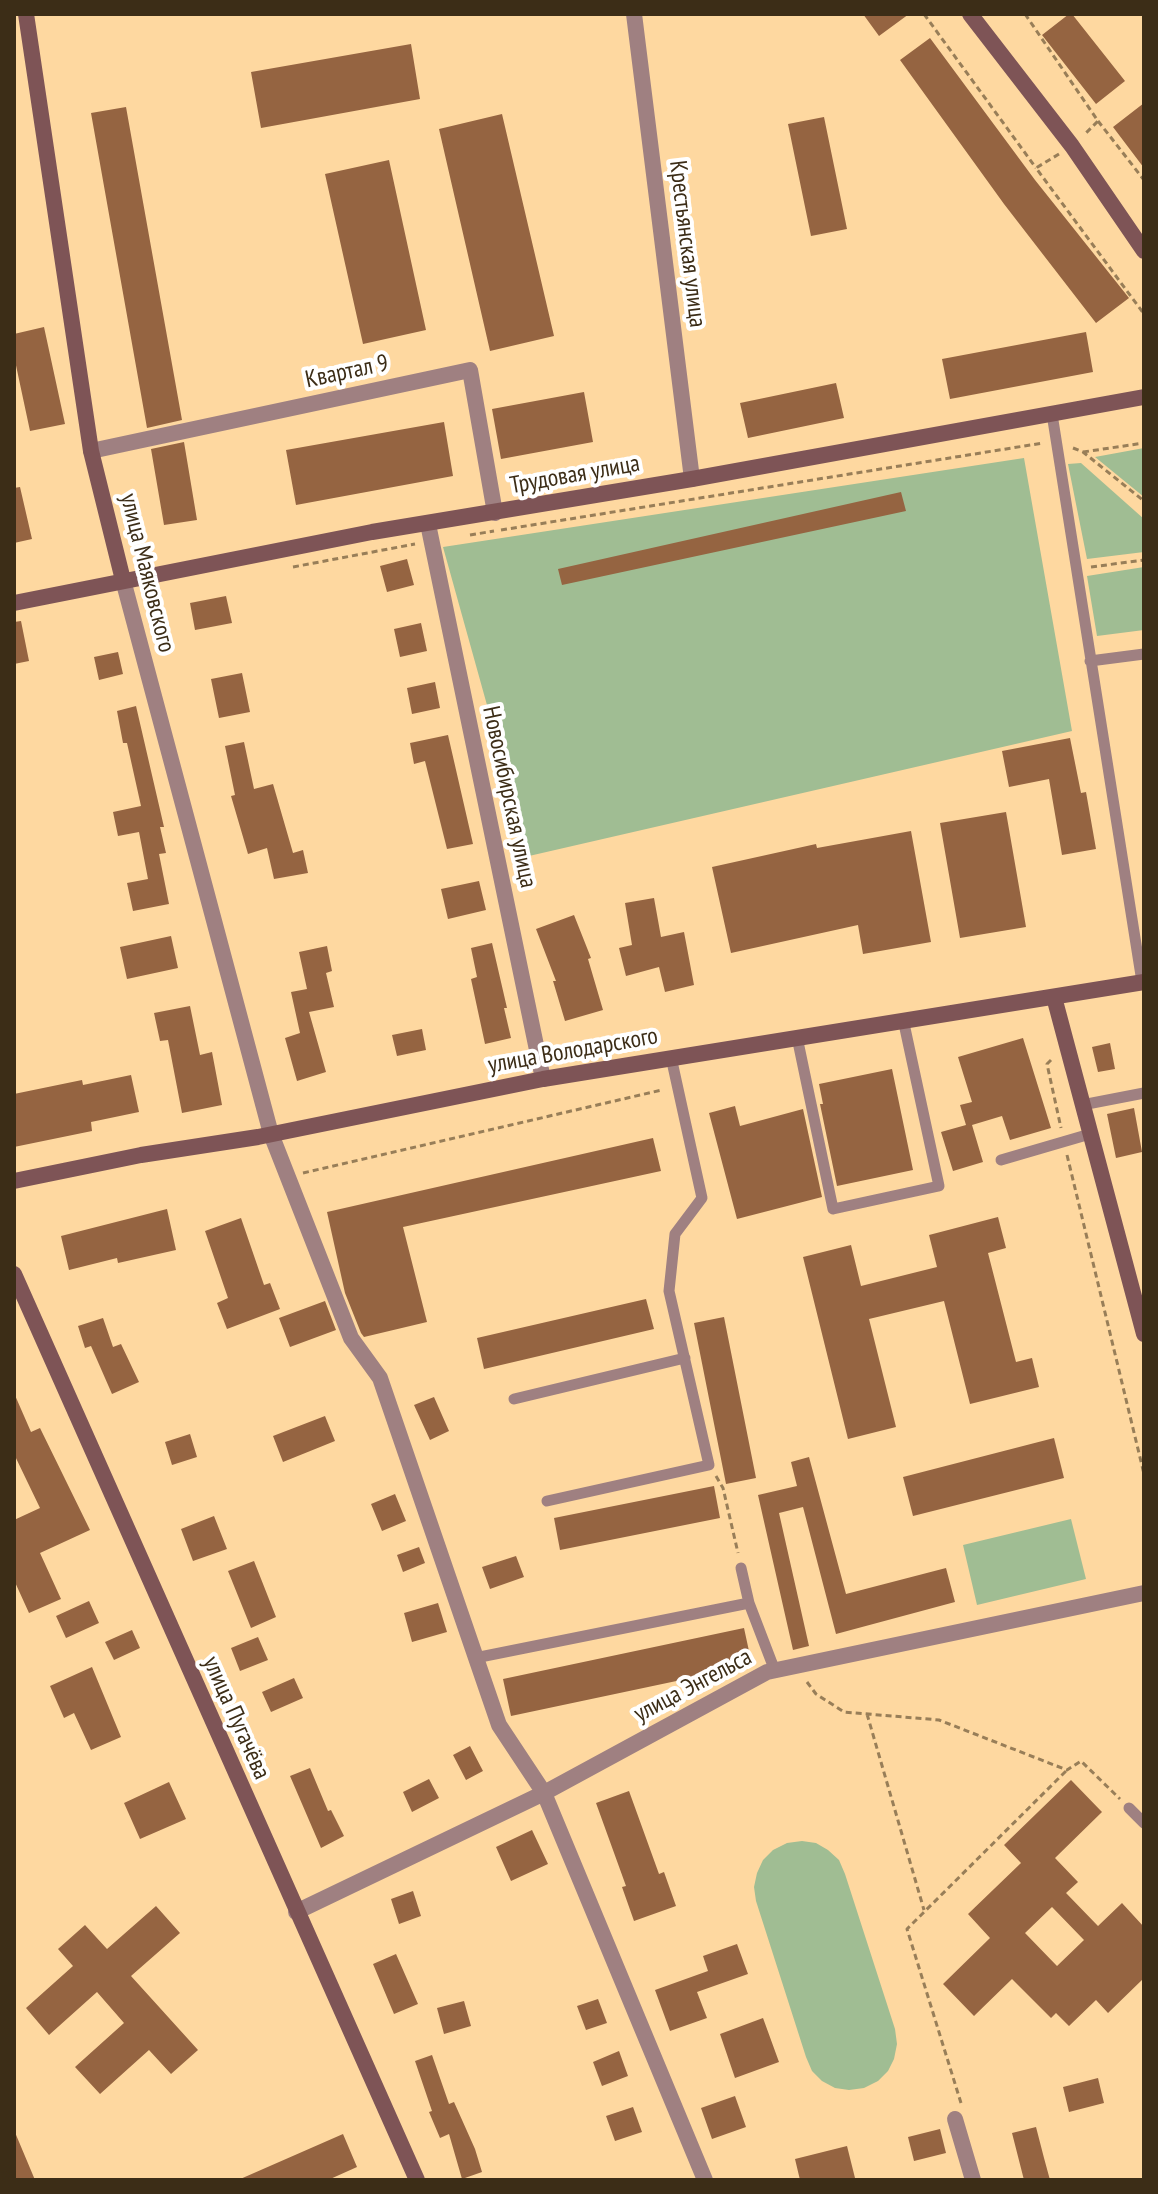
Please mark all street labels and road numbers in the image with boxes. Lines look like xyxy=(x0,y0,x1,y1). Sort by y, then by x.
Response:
street label: Крестьянская улица xyxy=(662,159,712,329)
street label: Квартал 9 xyxy=(303,349,391,395)
street label: Трудовая улица xyxy=(508,449,642,501)
street label: улица Маяковского xyxy=(113,491,181,655)
street label: Новосибирская улица xyxy=(476,704,542,890)
street label: улица Володарского xyxy=(486,1022,660,1080)
street label: улица Энгельса xyxy=(629,1643,757,1729)
street label: улица Пугачёва xyxy=(196,1652,276,1784)

